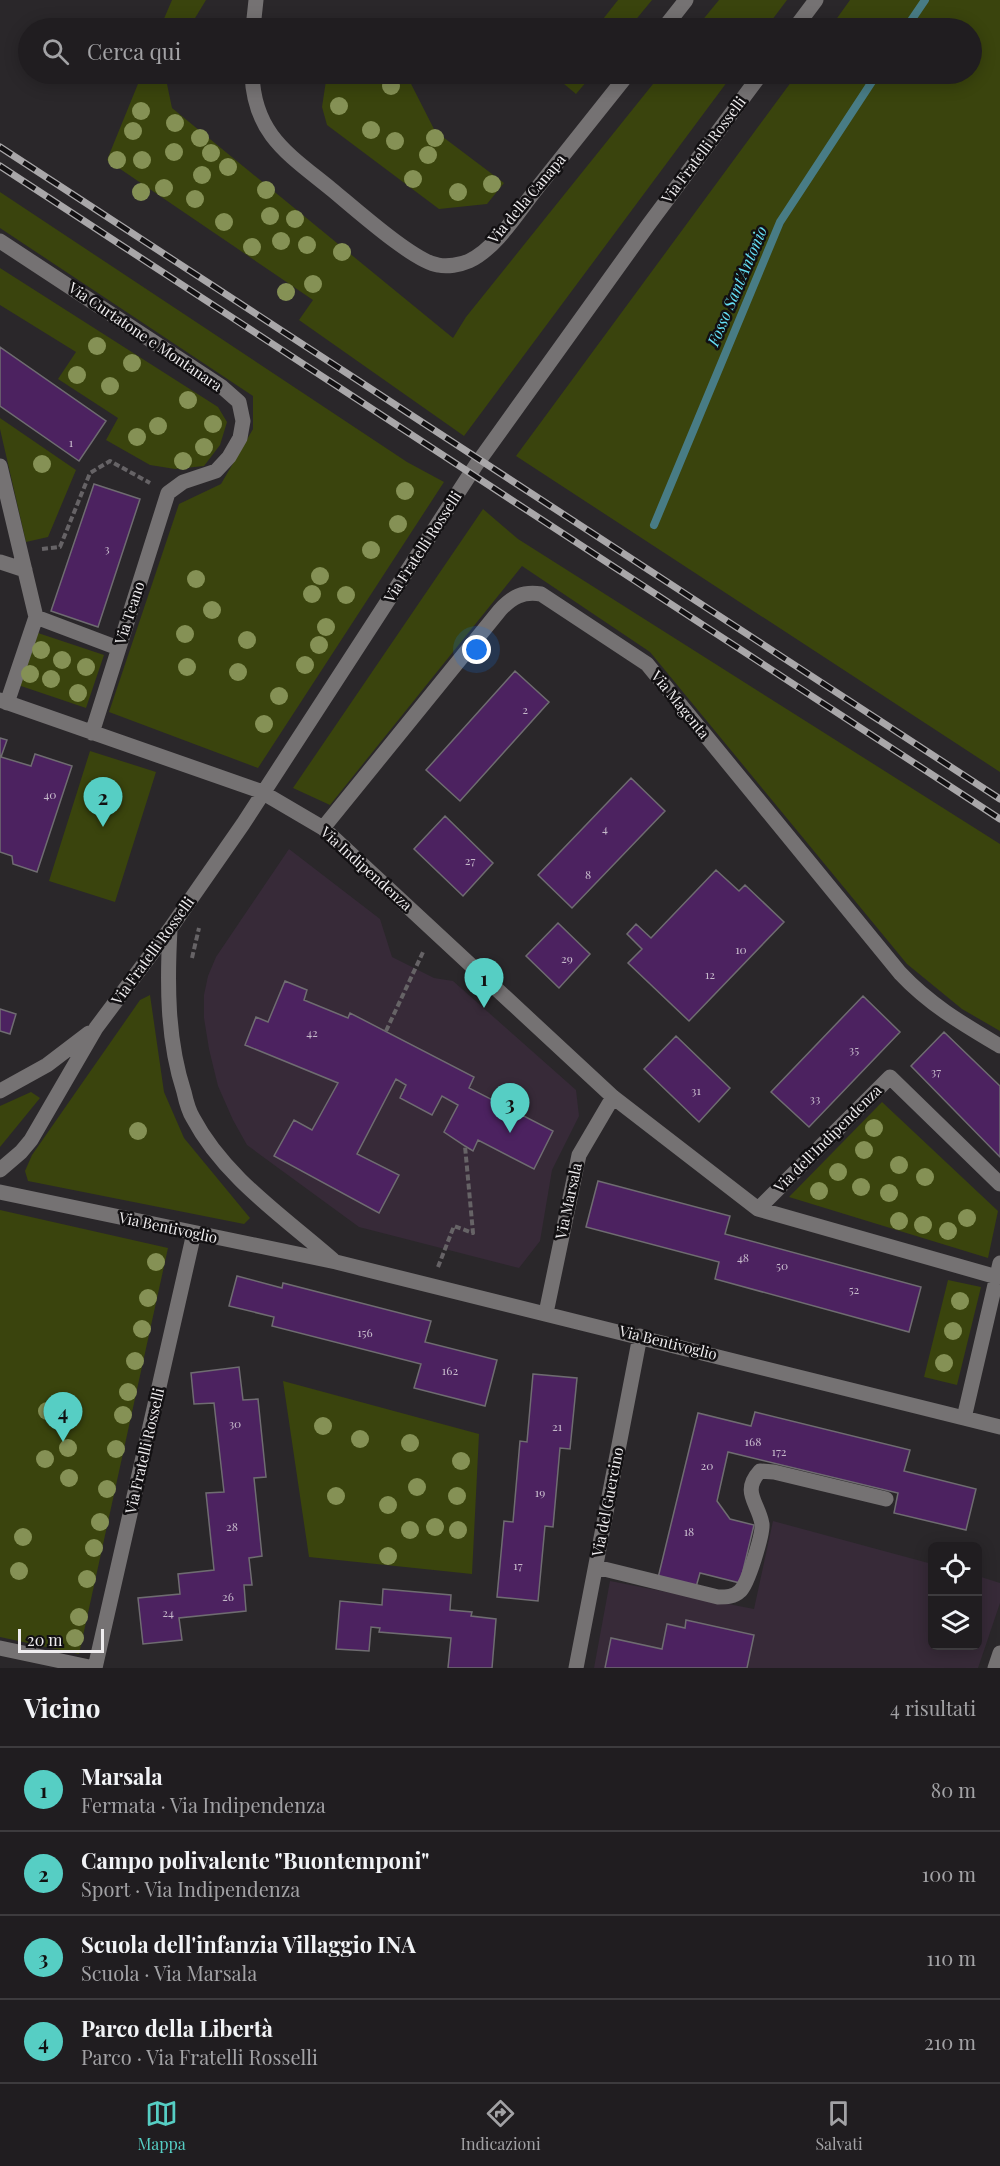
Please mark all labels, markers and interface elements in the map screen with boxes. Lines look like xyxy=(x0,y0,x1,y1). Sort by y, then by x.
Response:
search box xyxy=(18,18,982,84)
icon: search xyxy=(39,35,72,68)
text: Cerca qui xyxy=(87,36,181,66)
street label: Via Fratelli Rosselli xyxy=(656,92,750,208)
street label: Via della Canapa xyxy=(482,149,570,248)
water label: Fosso Sant'Antonio xyxy=(701,222,771,350)
street label: Via Curtatone e Montanara xyxy=(64,277,227,395)
house number: 1 xyxy=(69,434,74,450)
street label: Via Fratelli Rosselli xyxy=(378,487,466,607)
house number: 3 xyxy=(104,540,110,556)
street label: Via Teano xyxy=(109,579,149,648)
your location xyxy=(462,635,491,664)
street label: Via Magenta xyxy=(647,665,715,743)
house number: 2 xyxy=(522,701,528,717)
pin: 2 xyxy=(84,778,122,827)
house number: 40 xyxy=(43,786,57,802)
house number: 4 xyxy=(602,820,608,836)
street label: Via Indipendenza xyxy=(316,821,417,915)
house number: 27 xyxy=(465,852,475,868)
house number: 8 xyxy=(585,866,591,882)
street label: Via Fratelli Rosselli xyxy=(106,892,198,1009)
house number: 10 xyxy=(735,941,747,957)
house number: 29 xyxy=(561,950,573,966)
pin: 1 xyxy=(464,958,504,1008)
house number: 12 xyxy=(705,966,715,982)
house number: 42 xyxy=(306,1024,318,1040)
house number: 35 xyxy=(849,1041,859,1057)
house number: 37 xyxy=(931,1063,941,1079)
street label: Via dell'Indipendenza xyxy=(768,1080,886,1197)
house number: 31 xyxy=(691,1082,701,1098)
pin: 3 xyxy=(490,1084,530,1133)
house number: 33 xyxy=(810,1090,820,1106)
street label: Via Marsala xyxy=(550,1160,586,1242)
street label: Via Bentivoglio xyxy=(116,1207,219,1247)
house number: 48 xyxy=(737,1249,749,1265)
house number: 50 xyxy=(776,1257,788,1273)
house number: 52 xyxy=(849,1281,860,1297)
street label: Via Bentivoglio xyxy=(616,1320,719,1364)
house number: 156 xyxy=(357,1324,373,1340)
house number: 162 xyxy=(442,1362,458,1378)
street label: Via Fratelli Rosselli xyxy=(120,1385,168,1517)
pin: 4 xyxy=(44,1392,82,1442)
house number: 30 xyxy=(229,1415,241,1431)
house number: 21 xyxy=(552,1418,563,1434)
house number: 168 xyxy=(745,1433,761,1449)
house number: 172 xyxy=(771,1443,787,1459)
street label: Via del Guercino xyxy=(586,1445,627,1559)
house number: 20 xyxy=(701,1457,713,1473)
house number: 19 xyxy=(535,1484,545,1500)
house number: 28 xyxy=(226,1518,238,1534)
house number: 18 xyxy=(684,1523,694,1539)
map controls xyxy=(928,1542,982,1650)
button: locate xyxy=(928,1542,982,1596)
house number: 17 xyxy=(513,1557,523,1573)
house number: 26 xyxy=(222,1588,234,1604)
button: layers xyxy=(928,1596,982,1650)
house number: 24 xyxy=(162,1604,174,1620)
scale bar xyxy=(18,1626,104,1654)
text: 20 m xyxy=(27,1629,62,1650)
text: Vicino xyxy=(24,1690,101,1725)
text: 4 risultati xyxy=(890,1694,976,1721)
text: Marsala xyxy=(81,1761,163,1791)
text: 1 xyxy=(40,1776,47,1803)
text: 80 m xyxy=(931,1776,976,1803)
text: Fermata · Via Indipendenza xyxy=(81,1791,326,1818)
text: Campo polivalente "Buontemponi" xyxy=(81,1845,429,1875)
text: 2 xyxy=(38,1860,49,1887)
text: 100 m xyxy=(922,1860,976,1887)
text: Sport · Via Indipendenza xyxy=(81,1875,300,1902)
text: Scuola dell'infanzia Villaggio INA xyxy=(81,1929,416,1959)
text: 3 xyxy=(39,1944,48,1971)
text: 110 m xyxy=(926,1944,976,1971)
text: Scuola · Via Marsala xyxy=(81,1959,257,1986)
text: Parco della Libertà xyxy=(81,2013,273,2043)
text: 4 xyxy=(38,2028,49,2055)
text: 210 m xyxy=(924,2028,976,2055)
text: Parco · Via Fratelli Rosselli xyxy=(81,2043,318,2070)
tab: Mappa xyxy=(137,2097,186,2154)
tab: Indicazioni xyxy=(461,2097,541,2154)
tab: Salvati xyxy=(815,2097,863,2154)

